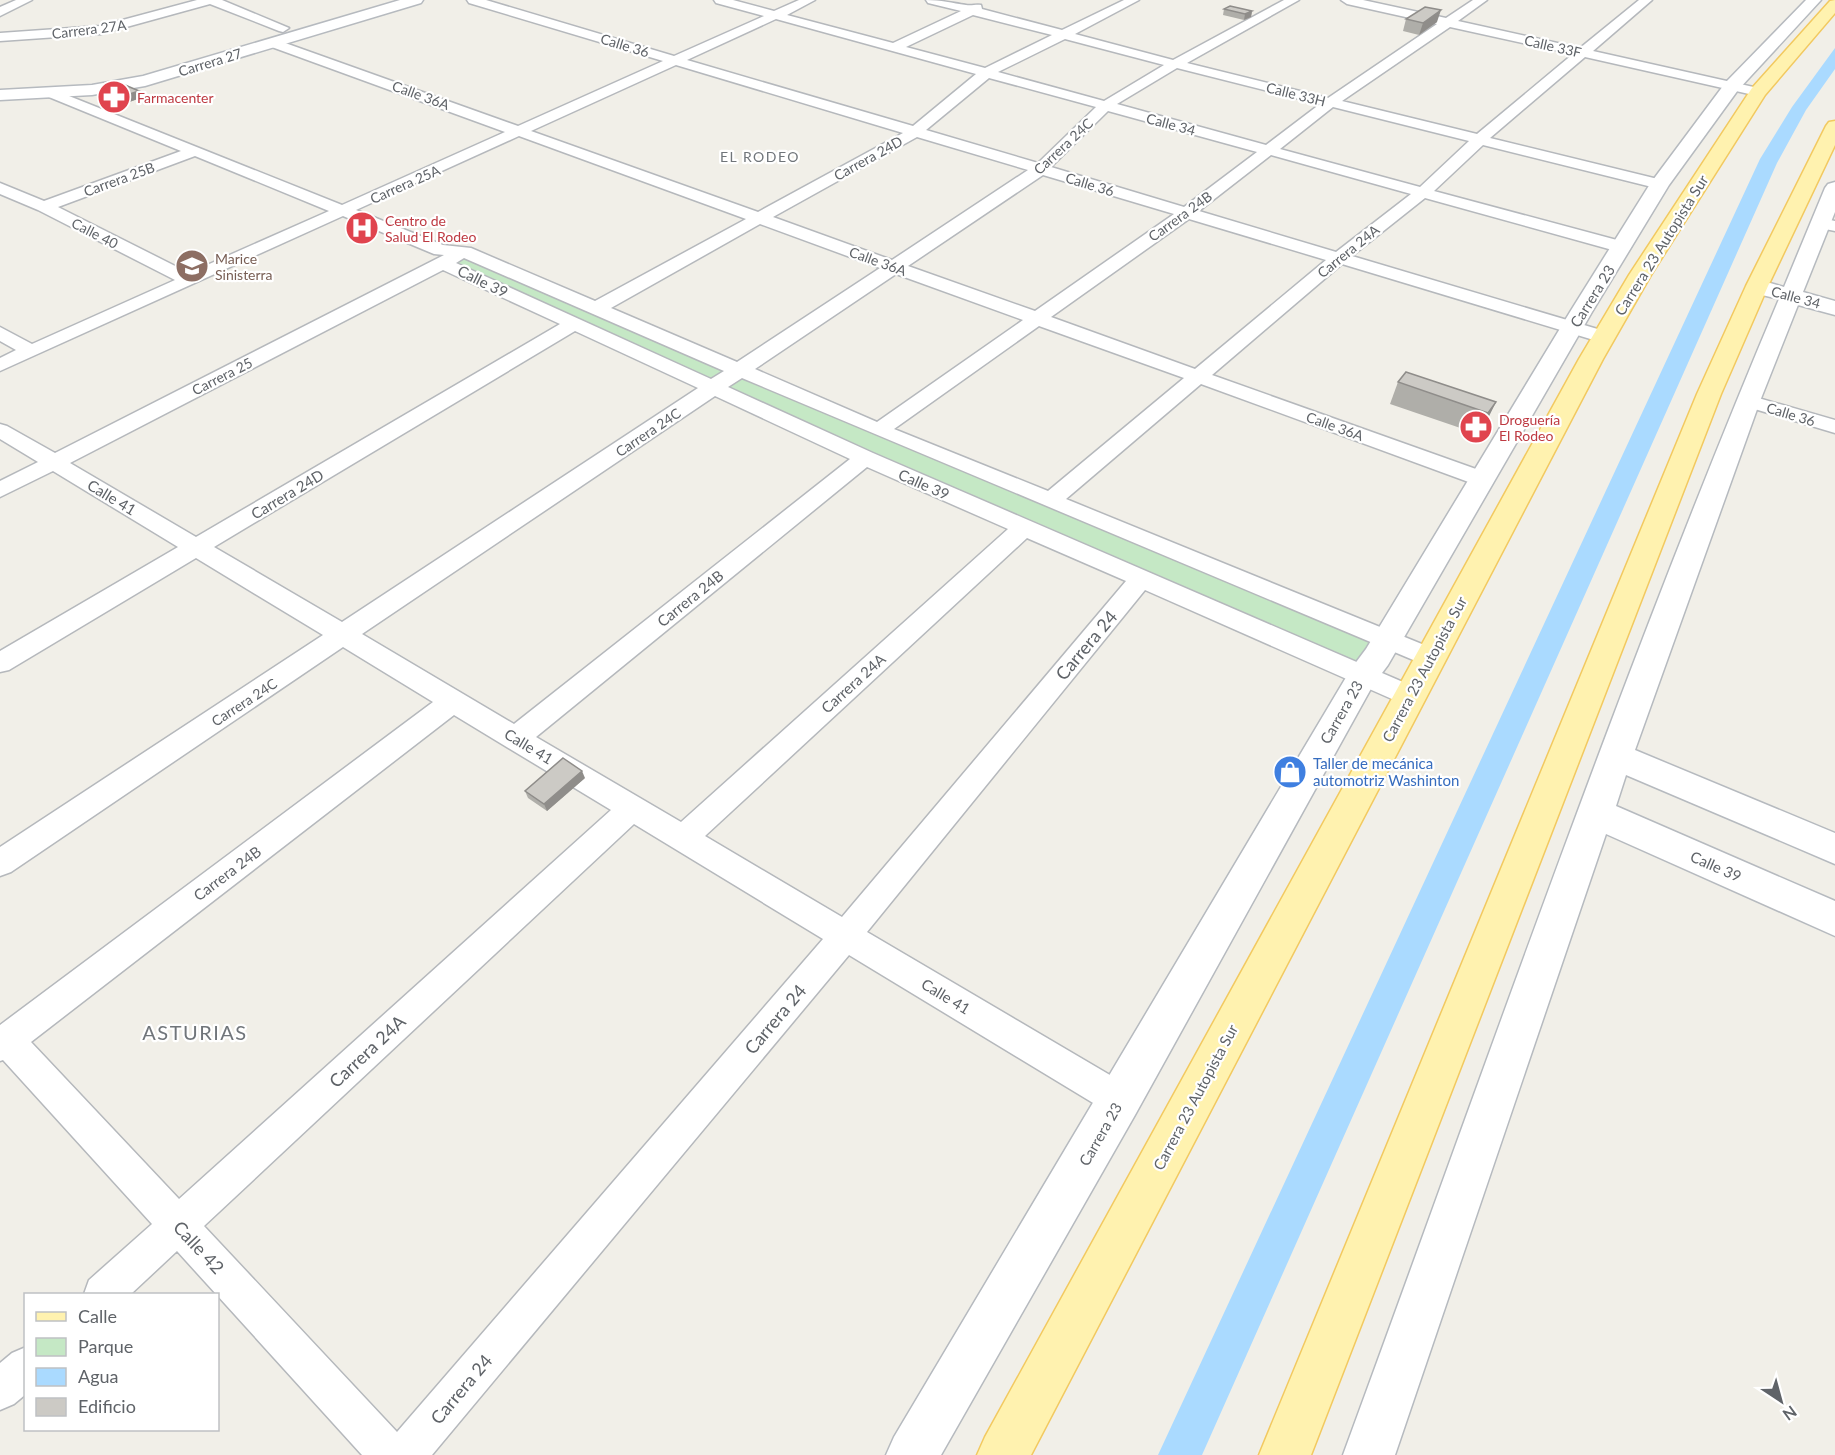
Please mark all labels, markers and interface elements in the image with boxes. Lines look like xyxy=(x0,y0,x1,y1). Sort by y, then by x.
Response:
street label: Carrera 27A xyxy=(51,16,128,42)
street label: Calle 36 xyxy=(599,30,651,60)
street label: Calle 33F xyxy=(1523,31,1583,61)
street label: Carrera 27 xyxy=(176,44,244,80)
street label: Calle 36A xyxy=(390,77,452,113)
street label: Calle 33H xyxy=(1264,78,1328,110)
pharmacy icon: Farmacenter xyxy=(96,79,132,115)
place label: Farmacenter xyxy=(137,89,214,106)
street label: Calle 34 xyxy=(1145,109,1197,139)
street label: Carrera 24C xyxy=(1030,114,1097,178)
street label: Carrera 24D xyxy=(831,132,905,184)
district label: EL RODEO xyxy=(720,148,800,165)
street label: Carrera 25B xyxy=(81,158,157,200)
street label: Carrera 25A xyxy=(367,161,443,207)
street label: Calle 36 xyxy=(1064,169,1116,199)
street label: Carrera 23 Autopista Sur xyxy=(1610,171,1712,319)
street label: Carrera 24B xyxy=(1145,187,1215,245)
hospital icon: Centro de Salud El Rodeo xyxy=(344,210,380,246)
place label: Centro de Salud El Rodeo xyxy=(385,212,476,245)
street label: Calle 40 xyxy=(69,214,121,252)
street label: Carrera 24A xyxy=(1314,221,1383,281)
street label: Calle 36A xyxy=(847,243,909,279)
school or university icon: Marice Sinisterra xyxy=(174,248,210,284)
place label: Marice Sinisterra xyxy=(215,250,273,283)
street label: Calle 39 xyxy=(455,261,511,301)
street label: Carrera 23 xyxy=(1566,262,1618,330)
street label: Calle 34 xyxy=(1770,282,1822,312)
street label: Carrera 25 xyxy=(189,354,255,398)
street label: Calle 36 xyxy=(1765,399,1817,429)
street label: Carrera 24C xyxy=(612,404,684,460)
street label: Calle 36A xyxy=(1304,408,1366,444)
pharmacy icon: Droguería El Rodeo xyxy=(1458,409,1494,445)
place label: Droguería El Rodeo xyxy=(1499,411,1560,444)
street label: Carrera 24D xyxy=(247,465,327,523)
street label: Calle 39 xyxy=(896,465,952,503)
street label: Calle 41 xyxy=(84,475,140,519)
street label: Carrera 24B xyxy=(653,566,727,630)
street label: Carrera 23 Autopista Sur xyxy=(1378,593,1470,745)
street label: Carrera 24 xyxy=(1051,606,1121,684)
street label: Carrera 24A xyxy=(817,649,889,717)
street label: Carrera 24C xyxy=(208,674,281,729)
street label: Carrera 23 xyxy=(1316,677,1366,747)
street label: Calle 41 xyxy=(501,724,557,768)
shop icon: Taller de mecánica automotriz Washinton xyxy=(1272,754,1308,790)
place label: Taller de mecánica automotriz Washinton xyxy=(1313,754,1459,789)
street label: Carrera 24B xyxy=(190,842,264,904)
street label: Calle 39 xyxy=(1688,847,1744,885)
street label: Calle 41 xyxy=(918,974,974,1018)
street label: Carrera 24 xyxy=(740,980,810,1058)
street label: Carrera 24A xyxy=(324,1010,410,1092)
district label: ASTURIAS xyxy=(142,1020,248,1044)
street label: Carrera 23 Autopista Sur xyxy=(1149,1021,1241,1173)
street label: Carrera 23 xyxy=(1075,1099,1125,1169)
street label: Calle 42 xyxy=(169,1216,229,1278)
legend xyxy=(24,1293,219,1431)
text: Calle xyxy=(78,1305,117,1327)
text: Parque xyxy=(78,1335,133,1357)
street label: Carrera 24 xyxy=(426,1350,496,1428)
text: Agua xyxy=(78,1365,119,1387)
north arrow xyxy=(1751,1371,1811,1431)
text: Edificio xyxy=(78,1395,136,1417)
text: N xyxy=(1780,1402,1801,1425)

